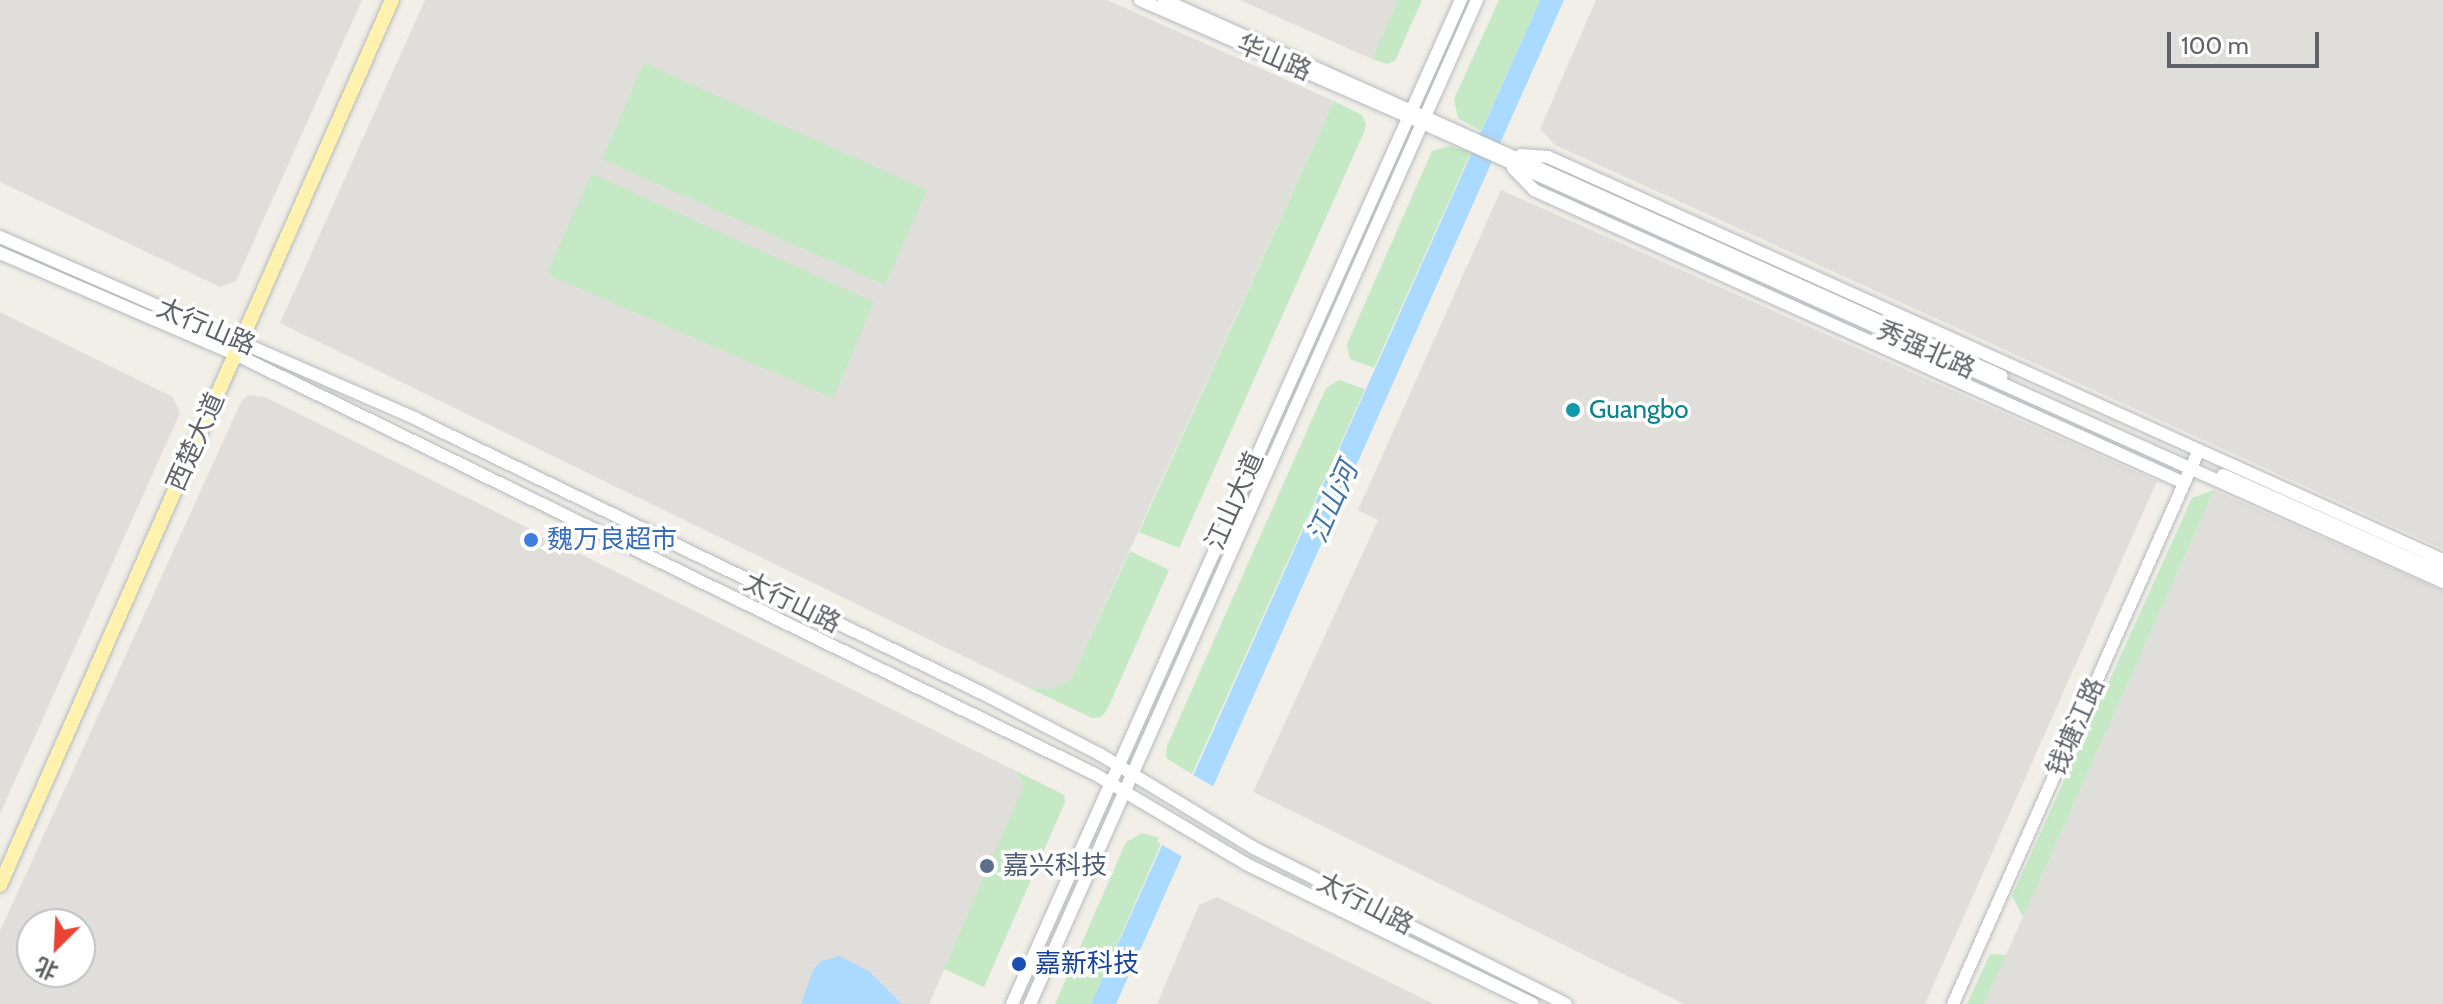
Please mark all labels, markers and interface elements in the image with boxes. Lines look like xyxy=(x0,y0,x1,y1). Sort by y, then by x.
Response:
scale bar xyxy=(2171,16,2323,66)
street label: 华山路 xyxy=(1232,28,1316,88)
text: 100 m xyxy=(2181,31,2249,60)
street label: 太行山路 xyxy=(152,292,260,362)
street label: 秀强北路 xyxy=(1872,315,1980,385)
street label: 西楚大道 xyxy=(161,388,231,496)
place label: Guangbo xyxy=(1589,394,1689,426)
marker: Guangbo xyxy=(1564,401,1582,419)
street label: 江山大道 xyxy=(1200,447,1270,555)
water label: 江山河 xyxy=(1300,457,1364,547)
place label: 魏万良超市 xyxy=(547,524,677,556)
marker: 魏万良超市 xyxy=(522,531,540,549)
street label: 太行山路 xyxy=(738,566,846,640)
street label: 钱塘江路 xyxy=(2041,673,2111,781)
place label: 嘉兴科技 xyxy=(1003,850,1107,882)
marker: 嘉兴科技 xyxy=(978,857,996,875)
street label: 太行山路 xyxy=(1312,866,1418,942)
north arrow xyxy=(16,908,96,988)
place label: 嘉新科技 xyxy=(1035,948,1139,980)
text: 北 xyxy=(31,952,62,985)
marker: 嘉新科技 xyxy=(1010,955,1028,973)

